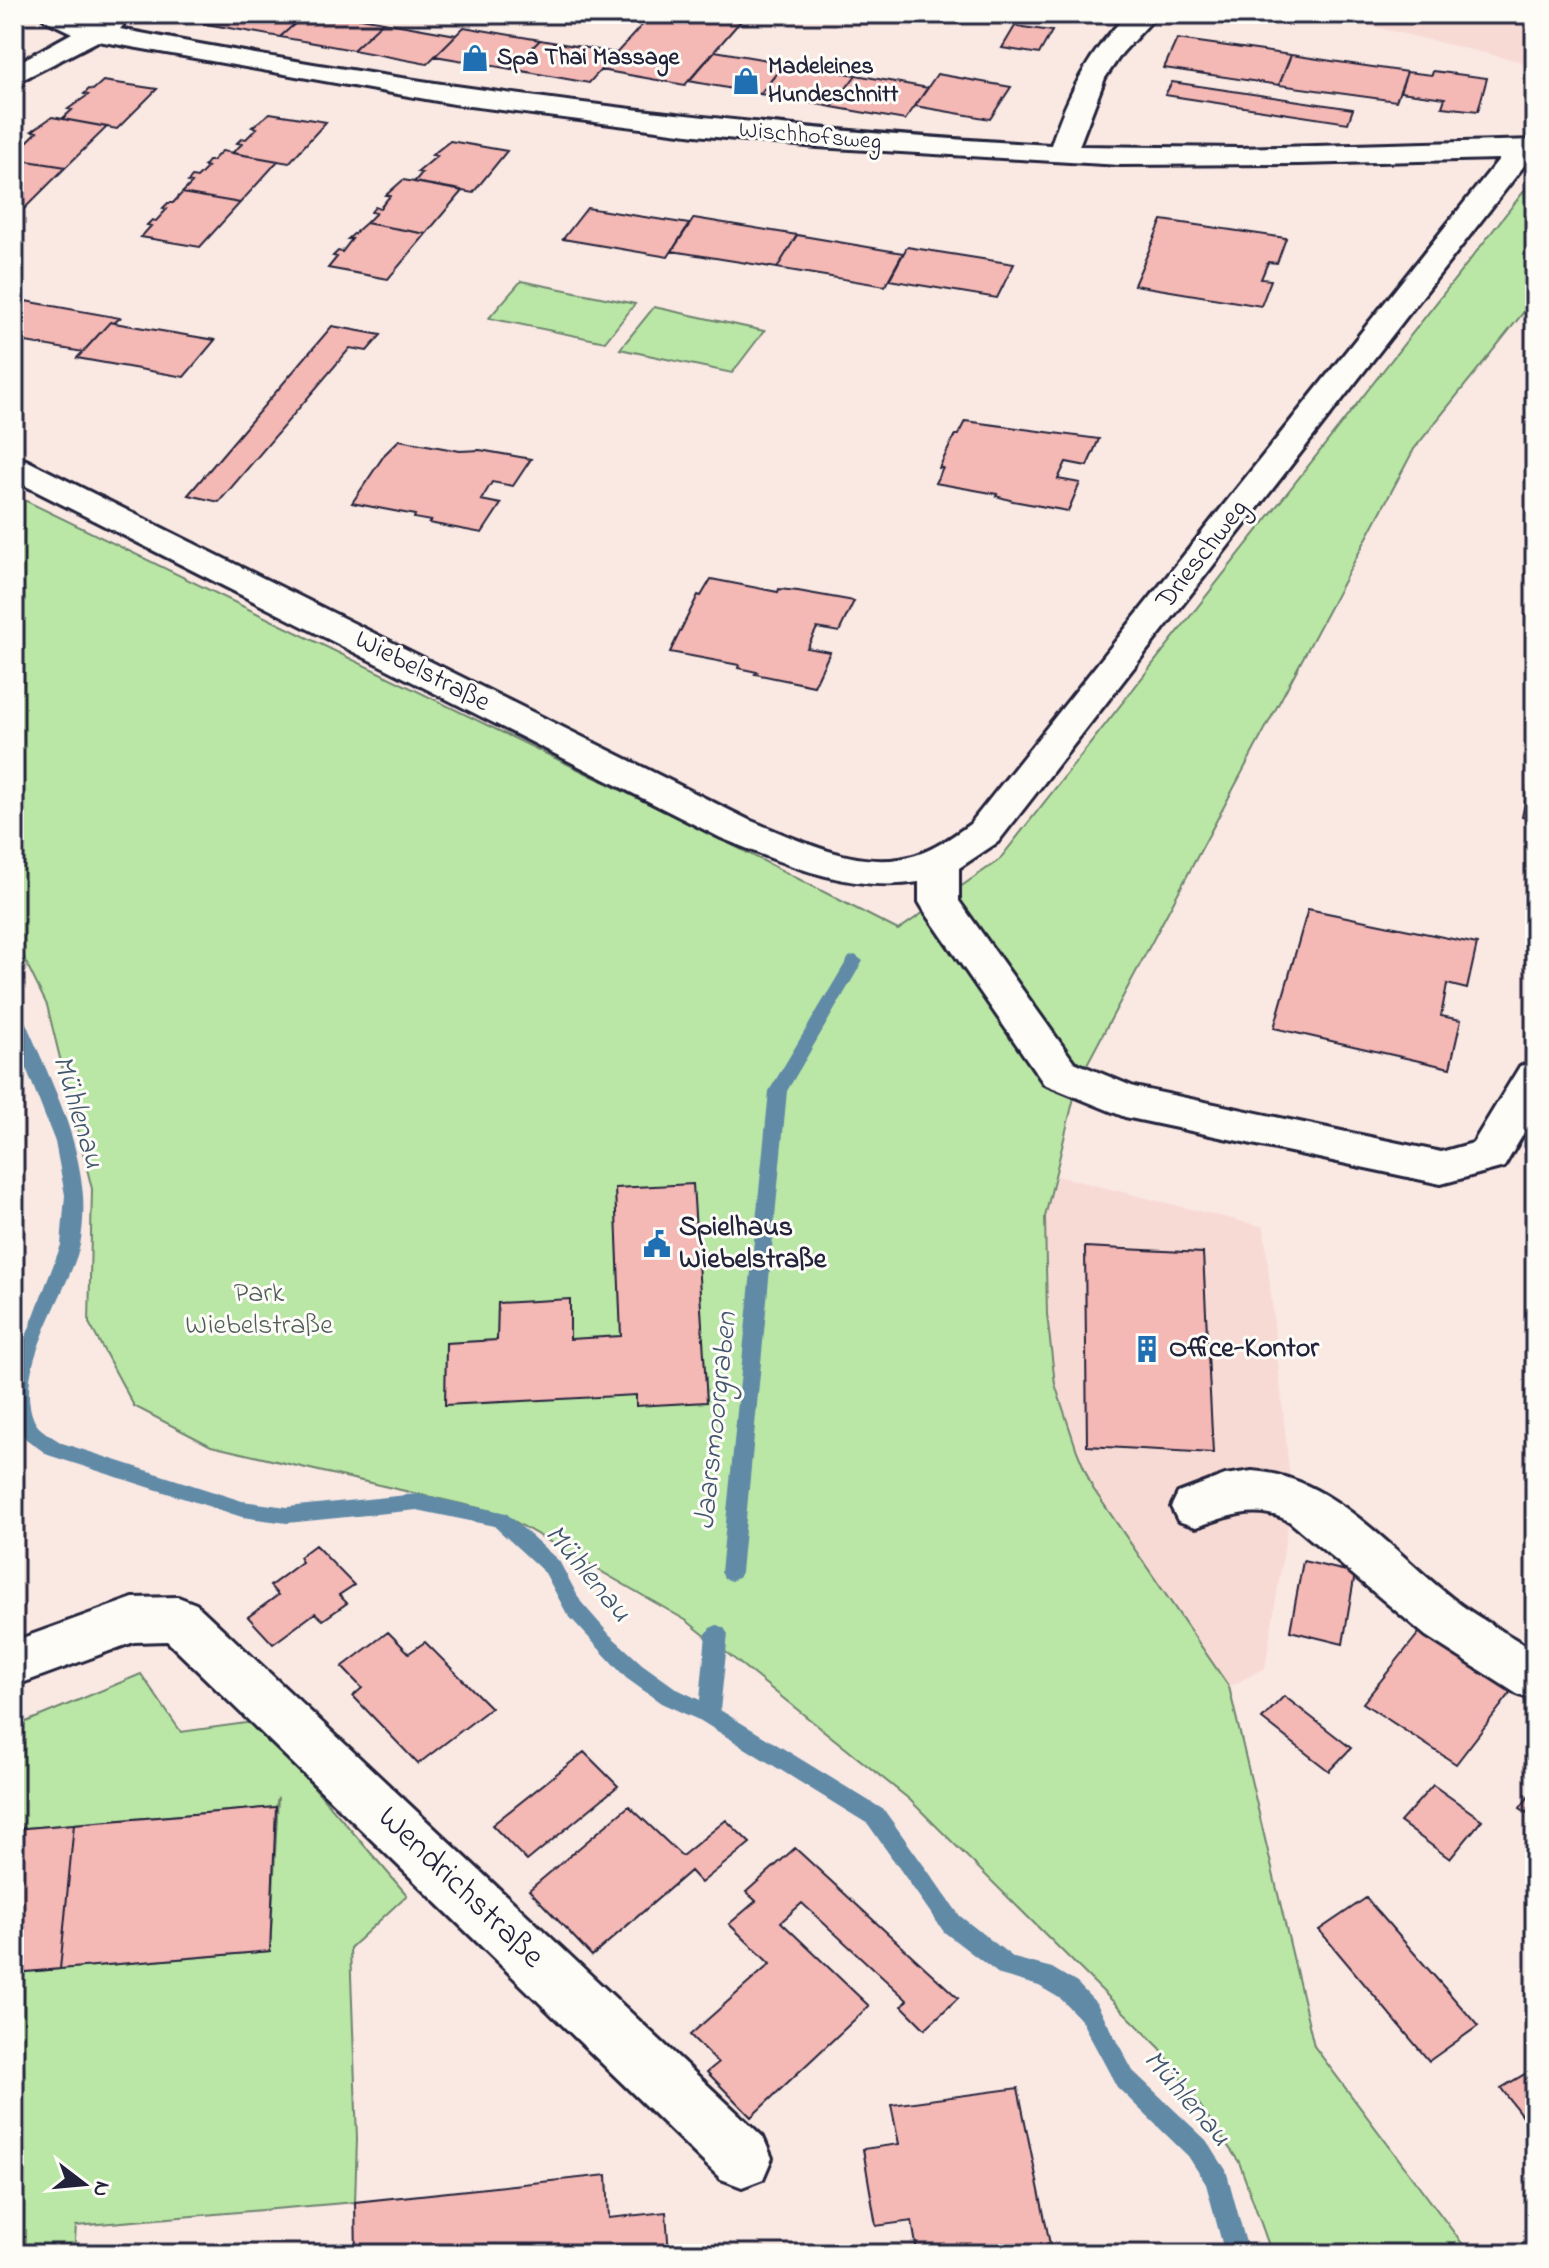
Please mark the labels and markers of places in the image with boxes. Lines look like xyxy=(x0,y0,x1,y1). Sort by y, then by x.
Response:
place label: Spa Thai Massage xyxy=(497,41,681,77)
shop icon: Spa Thai Massage xyxy=(460,43,490,73)
place label: Madeleines Hundeschnitt xyxy=(768,50,899,113)
shop icon: Madeleines Hundeschnitt xyxy=(731,66,761,96)
place label: Spielhaus Wiebelstraße xyxy=(679,1208,828,1281)
public building icon: Spielhaus Wiebelstraße xyxy=(642,1229,672,1259)
place label: Office-Kontor xyxy=(1169,1329,1320,1370)
building icon: Office-Kontor xyxy=(1132,1334,1162,1364)

